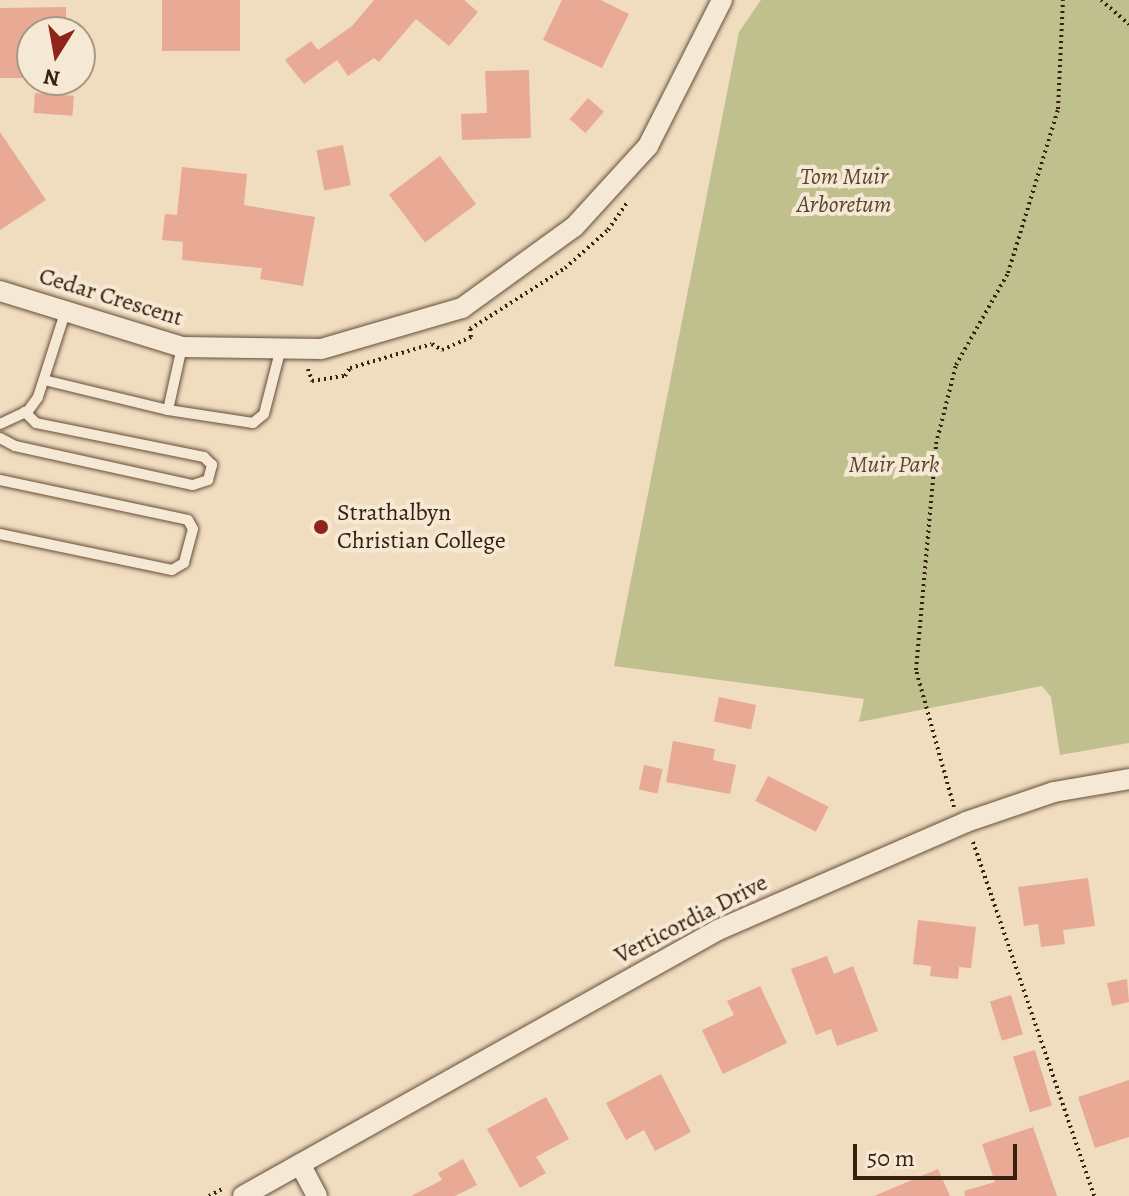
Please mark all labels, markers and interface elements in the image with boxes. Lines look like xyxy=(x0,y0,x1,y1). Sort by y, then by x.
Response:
north arrow xyxy=(16,16,96,96)
text: N xyxy=(41,61,63,94)
park label: Tom Muir Arboretum xyxy=(797,163,891,219)
street label: Cedar Crescent xyxy=(36,261,186,333)
park label: Muir Park xyxy=(848,451,940,479)
place label: Strathalbyn Christian College xyxy=(337,499,506,555)
marker: Strathalbyn Christian College xyxy=(312,518,330,536)
street label: Verticordia Drive xyxy=(610,868,772,970)
scale bar xyxy=(857,1128,1021,1178)
text: 50 m xyxy=(867,1142,915,1174)

